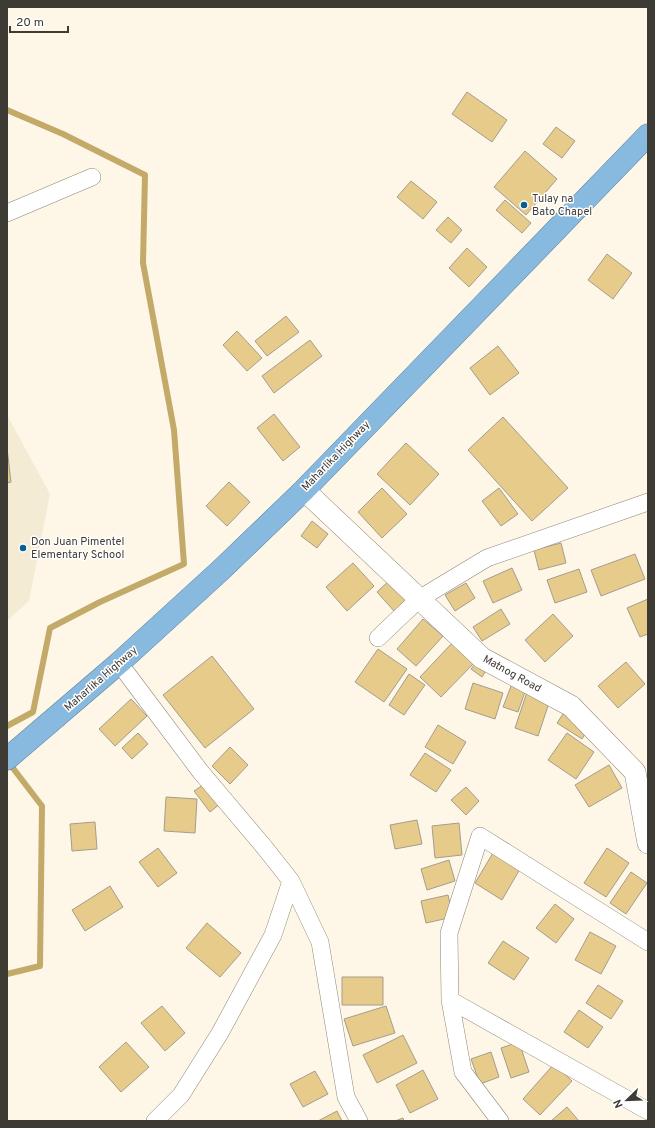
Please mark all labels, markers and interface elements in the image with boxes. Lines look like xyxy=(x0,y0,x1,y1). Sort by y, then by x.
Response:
scale bar xyxy=(10,8,68,34)
text: 20 m xyxy=(16,15,44,31)
place label: Tulay na Bato Chapel xyxy=(532,192,592,219)
marker: Tulay na Bato Chapel xyxy=(519,200,529,210)
street label: Maharlika Highway xyxy=(299,418,373,494)
place label: Don Juan Pimentel Elementary School xyxy=(31,535,124,562)
marker: Don Juan Pimentel Elementary School xyxy=(18,543,28,553)
street label: Maharlika Highway xyxy=(62,643,141,715)
street label: Matnog Road xyxy=(480,652,544,696)
north arrow xyxy=(607,1080,647,1120)
text: N xyxy=(611,1097,627,1110)

